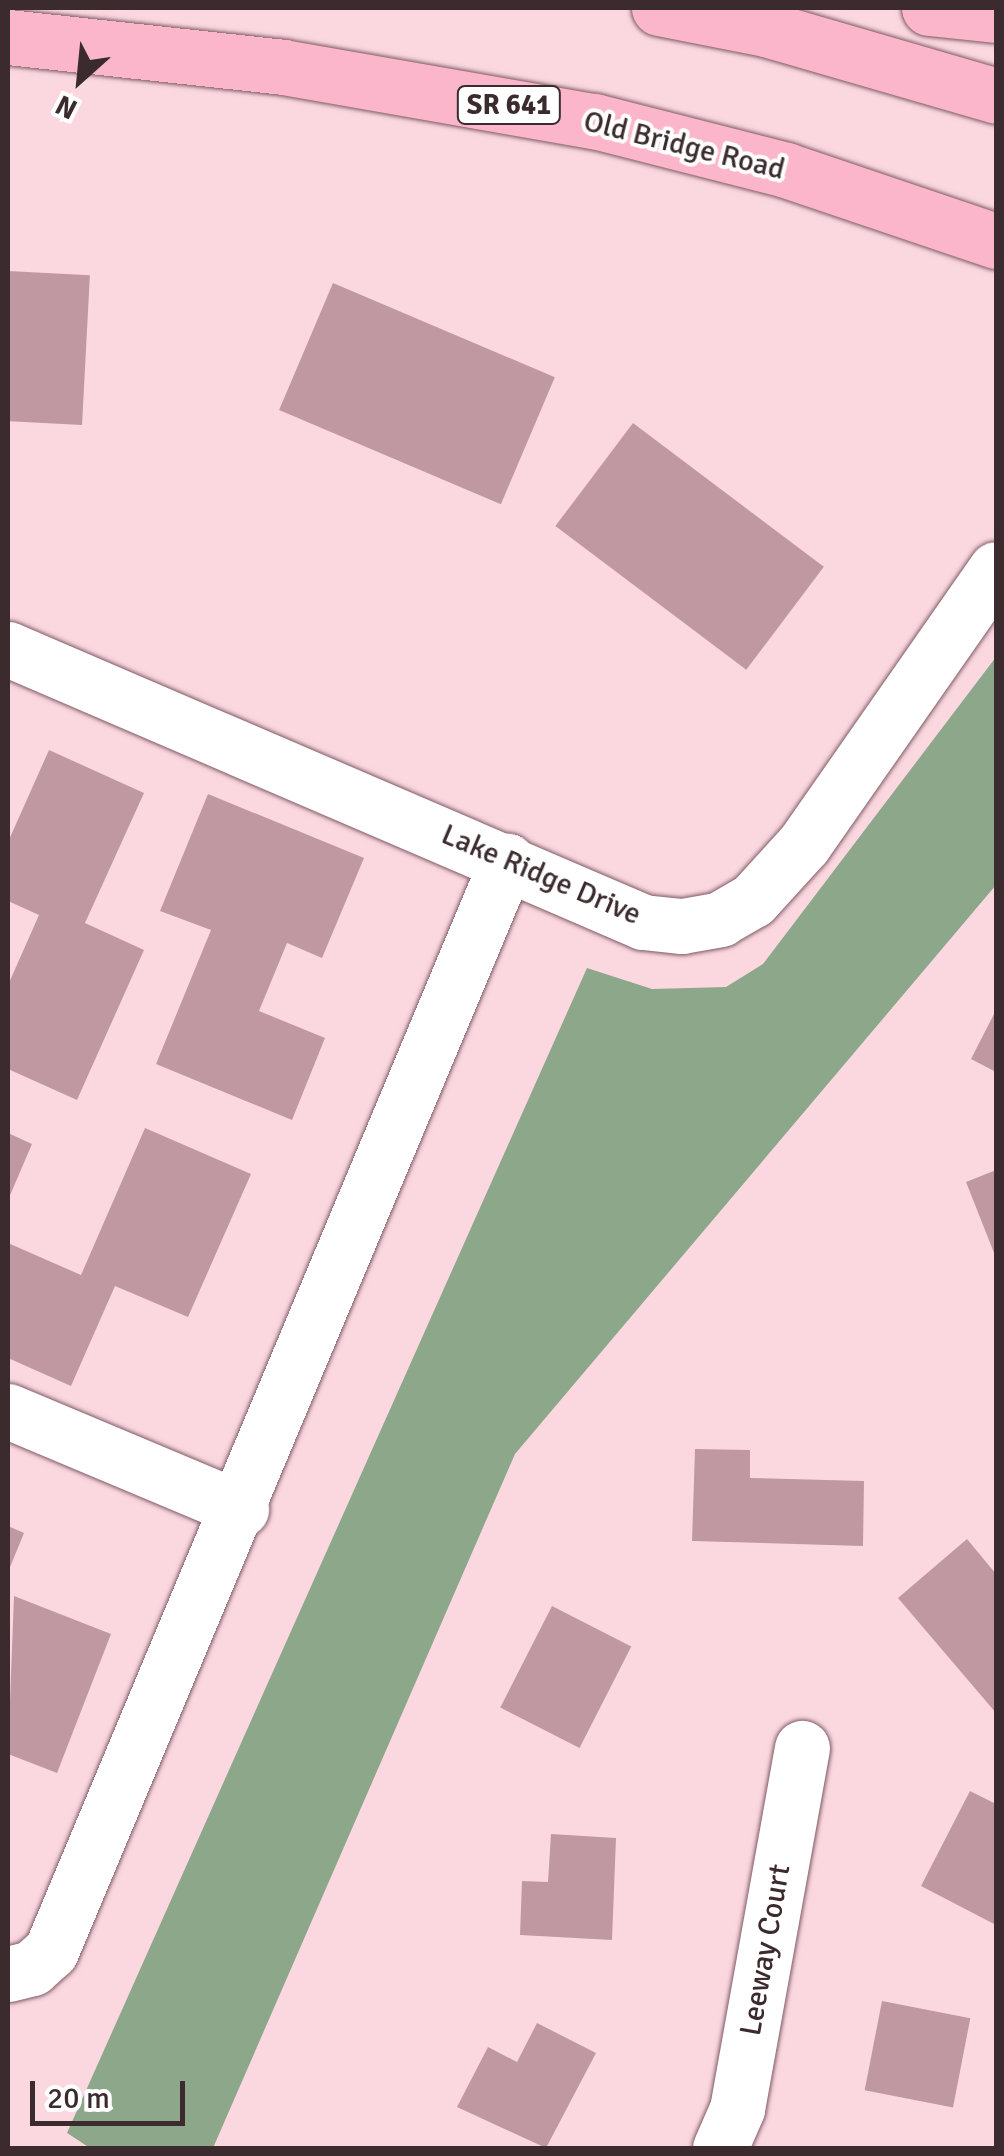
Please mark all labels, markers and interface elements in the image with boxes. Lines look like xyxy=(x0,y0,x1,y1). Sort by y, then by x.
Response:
north arrow xyxy=(30,30,130,130)
road number: SR 641 xyxy=(456,82,562,128)
text: N xyxy=(50,87,83,126)
street label: Old Bridge Road xyxy=(580,104,788,188)
street label: Lake Ridge Drive xyxy=(436,817,646,933)
street label: Leeway Court xyxy=(733,1861,799,2039)
scale bar xyxy=(35,2061,190,2123)
text: 20 m xyxy=(47,2080,110,2117)

